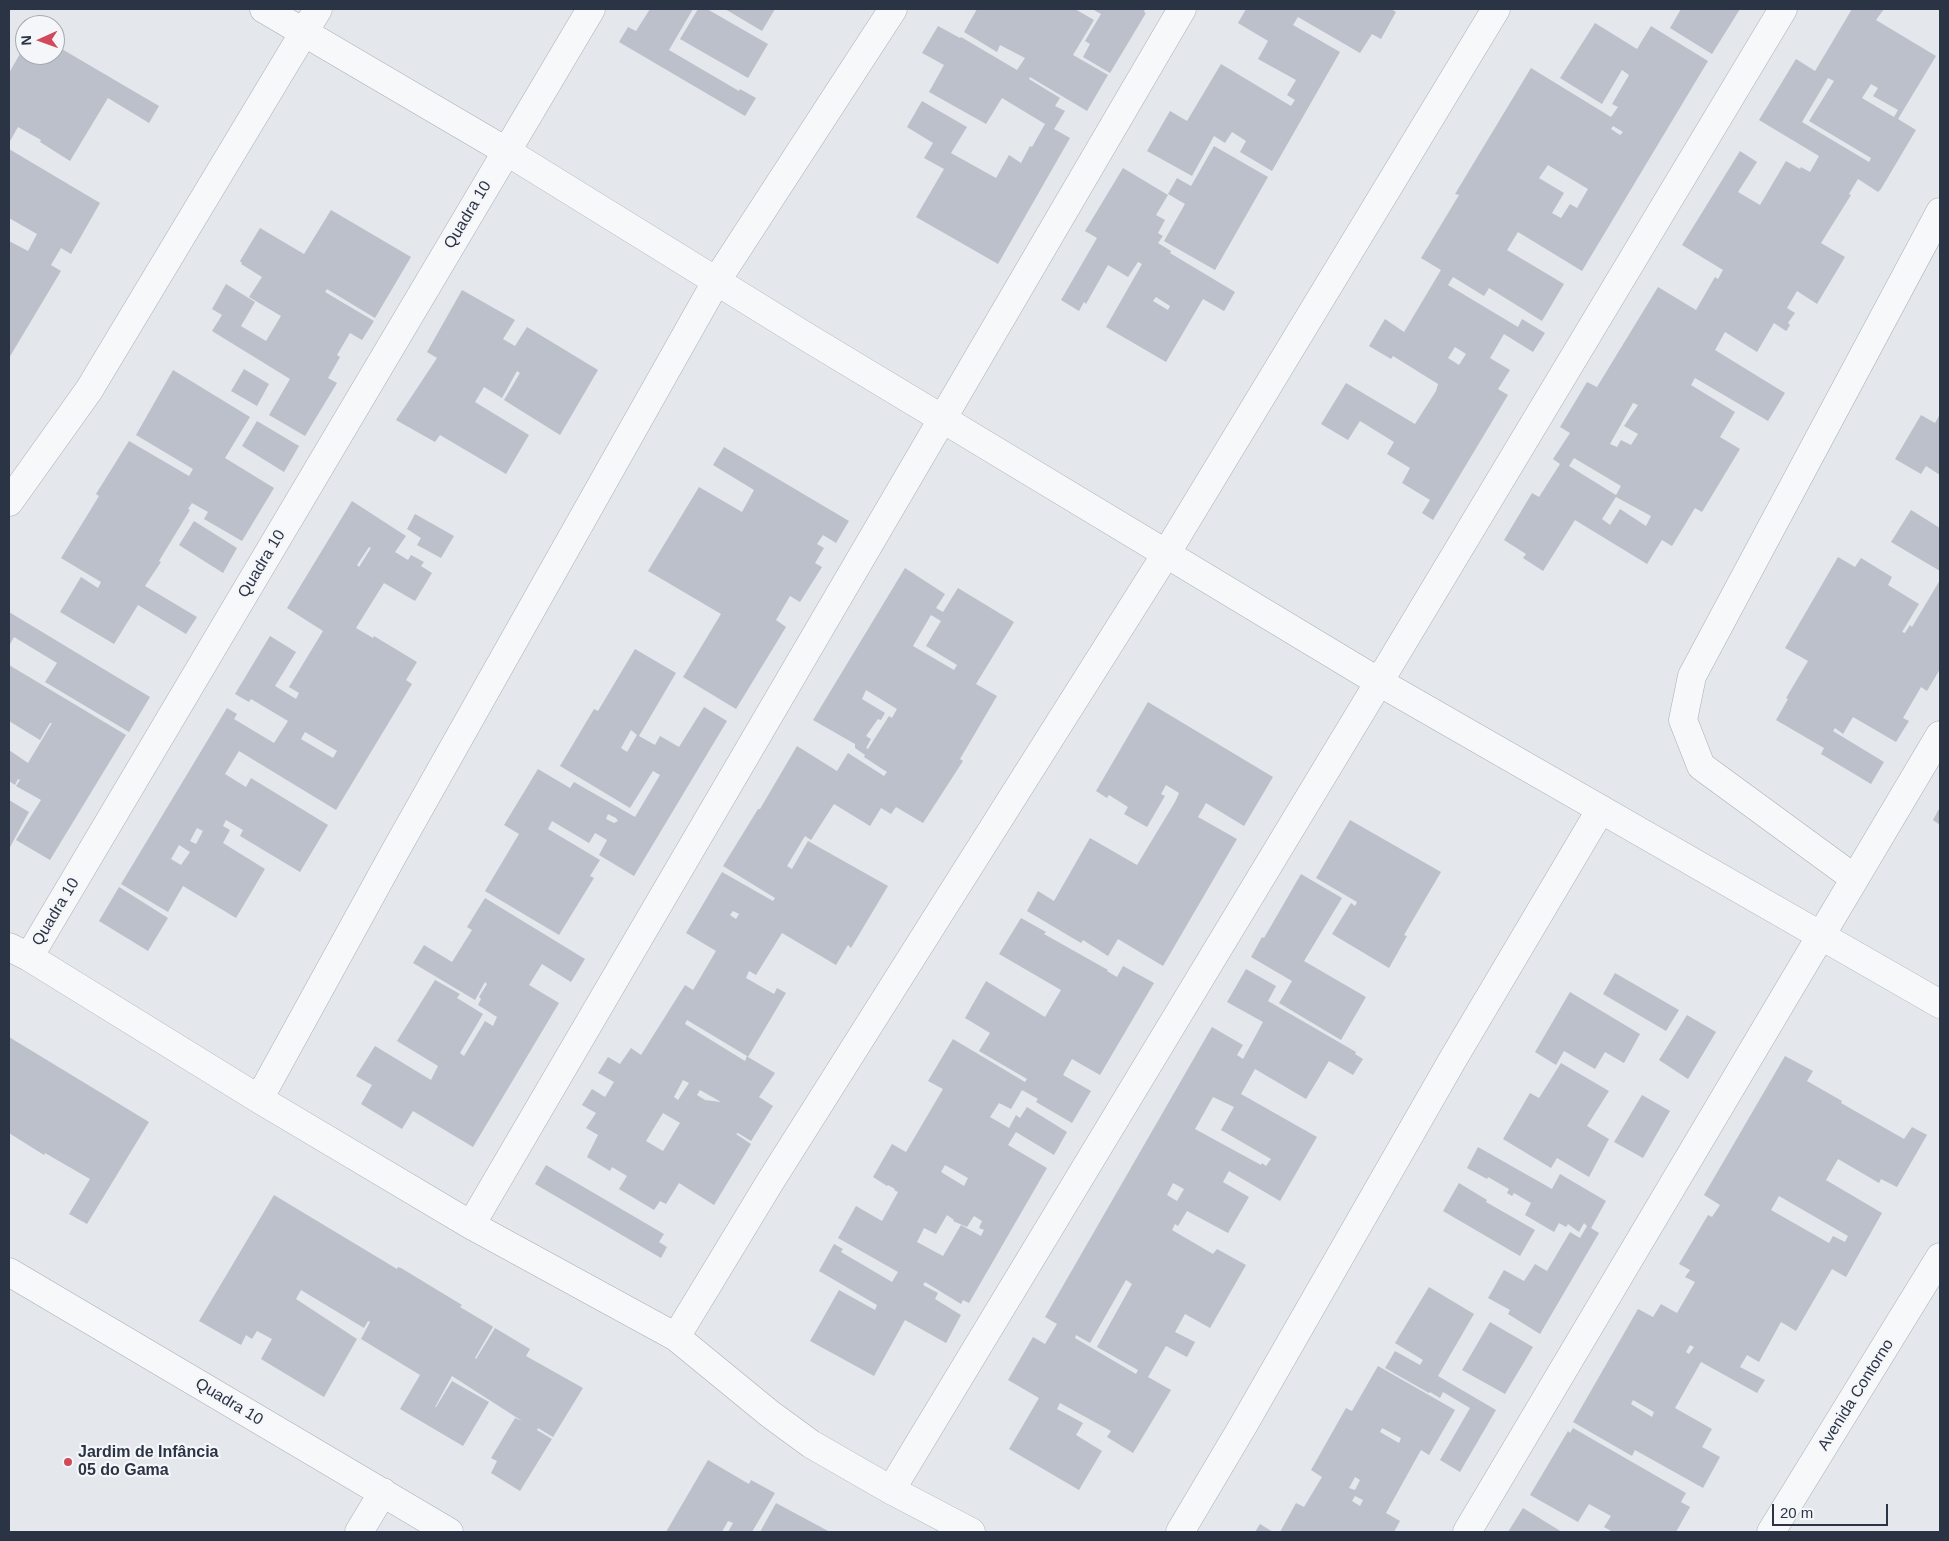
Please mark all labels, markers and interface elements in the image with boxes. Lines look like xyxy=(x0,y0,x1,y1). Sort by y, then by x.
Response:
north arrow xyxy=(15,15,65,65)
text: N xyxy=(18,35,34,46)
street label: Quadra 10 xyxy=(440,178,496,252)
street label: Quadra 10 xyxy=(234,527,290,601)
street label: Quadra 10 xyxy=(28,875,84,949)
street label: Avenida Contorno xyxy=(1814,1336,1898,1454)
street label: Quadra 10 xyxy=(192,1374,266,1430)
place label: Jardim de Infância 05 do Gama xyxy=(78,1443,218,1481)
marker: Jardim de Infância 05 do Gama xyxy=(62,1456,74,1468)
scale bar xyxy=(1774,1494,1890,1526)
text: 20 m xyxy=(1780,1504,1813,1521)

